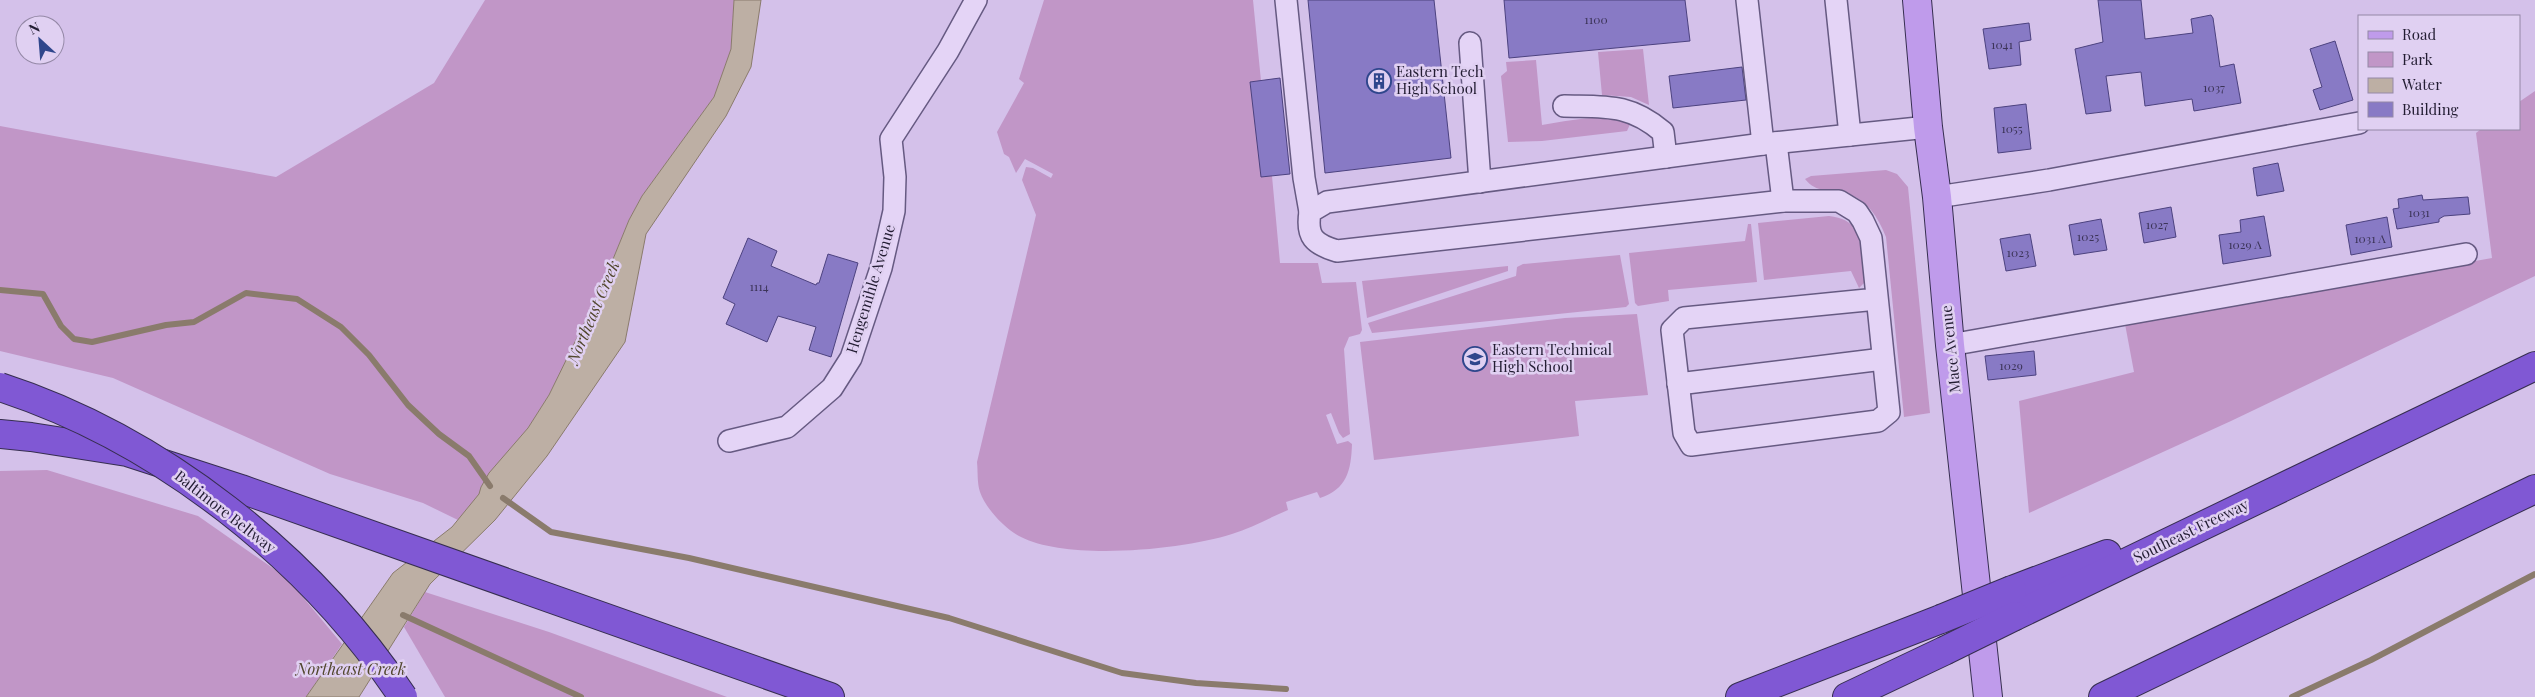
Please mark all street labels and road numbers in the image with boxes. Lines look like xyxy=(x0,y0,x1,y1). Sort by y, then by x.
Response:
street label: Hengemihle Avenue xyxy=(841,222,899,356)
street label: Mace Avenue xyxy=(1935,304,1965,394)
street label: Baltimore Beltway xyxy=(171,465,281,557)
street label: Southeast Freeway xyxy=(2129,493,2252,567)

